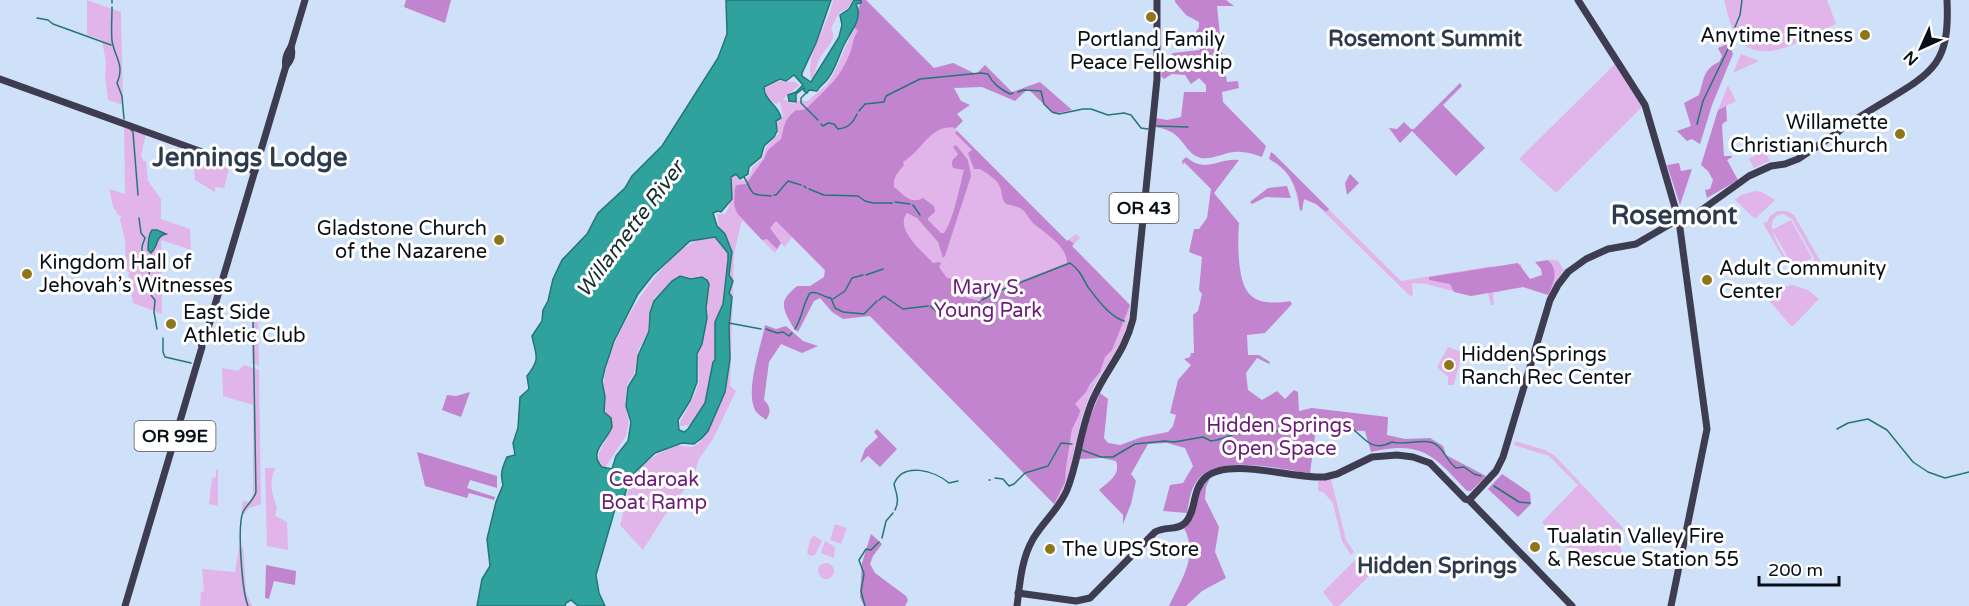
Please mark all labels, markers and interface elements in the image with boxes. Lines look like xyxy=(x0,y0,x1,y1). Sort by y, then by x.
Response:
marker: Portland Family Peace Fellowship xyxy=(1144,10,1158,24)
north arrow xyxy=(1891,18,1951,78)
place label: Anytime Fitness xyxy=(1700,24,1853,48)
district label: Rosemont Summit xyxy=(1328,26,1523,52)
place label: Portland Family Peace Fellowship xyxy=(1070,28,1232,75)
marker: Anytime Fitness xyxy=(1858,28,1872,42)
text: N xyxy=(1899,46,1923,70)
place label: Willamette Christian Church xyxy=(1730,111,1888,158)
marker: Willamette Christian Church xyxy=(1893,127,1907,141)
district label: Jennings Lodge xyxy=(152,142,348,173)
water label: Willamette River xyxy=(571,154,692,302)
road number: OR 43 xyxy=(1110,193,1178,223)
district label: Rosemont xyxy=(1611,200,1737,231)
place label: Gladstone Church of the Nazarene xyxy=(317,217,487,264)
marker: Gladstone Church of the Nazarene xyxy=(492,233,506,247)
place label: Kingdom Hall of Jehovah’s Witnesses xyxy=(39,251,233,298)
place label: Adult Community Center xyxy=(1719,257,1887,304)
marker: Kingdom Hall of Jehovah’s Witnesses xyxy=(20,267,34,281)
marker: Adult Community Center xyxy=(1700,273,1714,287)
park label: Mary S. Young Park xyxy=(934,276,1042,323)
place label: East Side Athletic Club xyxy=(183,301,306,348)
marker: East Side Athletic Club xyxy=(164,317,178,331)
place label: Hidden Springs Ranch Rec Center xyxy=(1461,343,1632,390)
marker: Hidden Springs Ranch Rec Center xyxy=(1442,358,1456,372)
park label: Hidden Springs Open Space xyxy=(1206,414,1352,461)
road number: OR 99E xyxy=(134,421,216,451)
park label: Cedaroak Boat Ramp xyxy=(601,468,707,515)
place label: Tualatin Valley Fire & Rescue Station 55 xyxy=(1547,525,1739,572)
place label: The UPS Store xyxy=(1062,538,1199,562)
marker: Tualatin Valley Fire & Rescue Station 55 xyxy=(1528,540,1542,554)
marker: The UPS Store xyxy=(1043,542,1057,556)
scale bar xyxy=(1759,549,1838,587)
district label: Hidden Springs xyxy=(1357,553,1518,579)
text: 200 m xyxy=(1768,559,1823,581)

